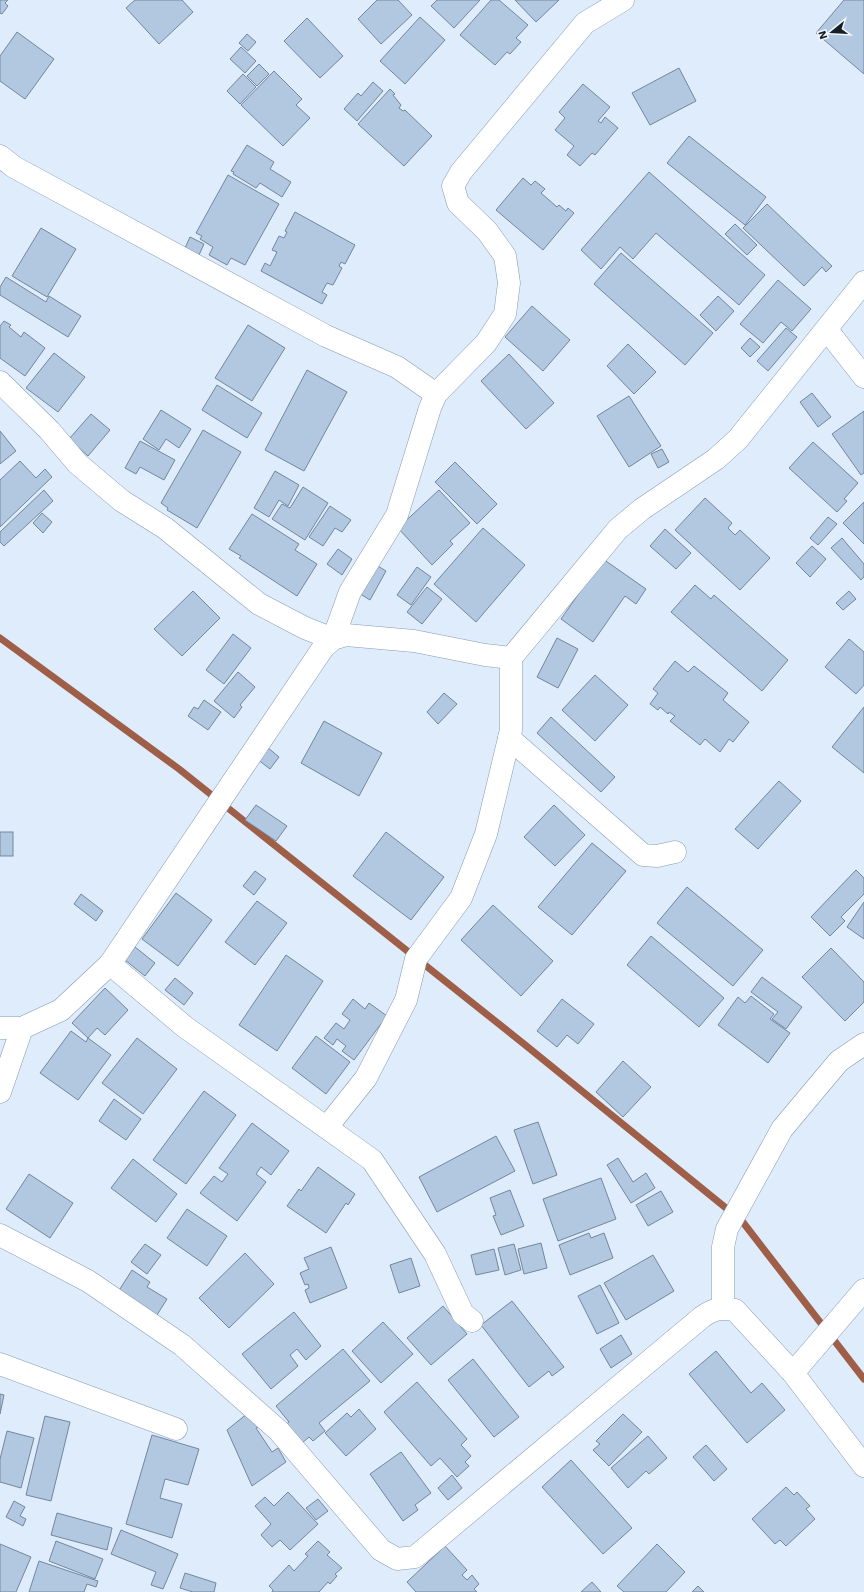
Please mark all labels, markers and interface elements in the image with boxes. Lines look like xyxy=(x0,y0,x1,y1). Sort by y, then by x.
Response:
north arrow xyxy=(812,12,852,52)
text: N xyxy=(816,29,830,41)

